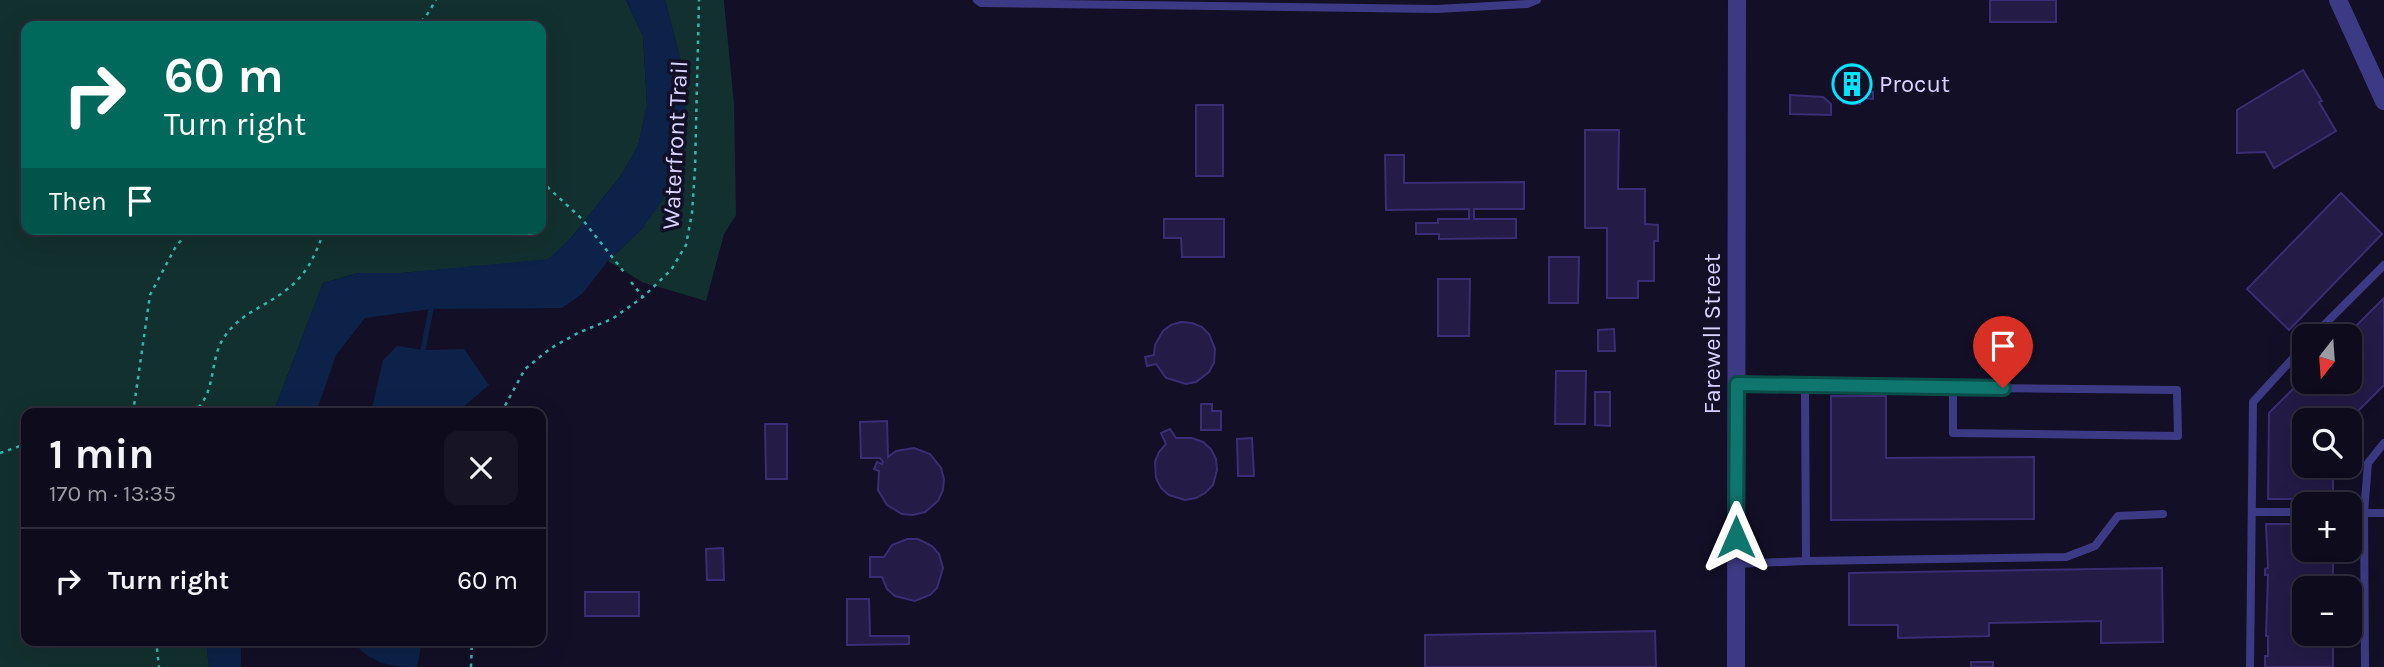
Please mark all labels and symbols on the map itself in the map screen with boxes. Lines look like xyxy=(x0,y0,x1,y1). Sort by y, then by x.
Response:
street label: Waterfront Trail xyxy=(657,60,693,230)
building icon: Procut xyxy=(1831,63,1873,105)
place label: Procut xyxy=(1879,70,1950,98)
street label: Farewell Street xyxy=(1698,254,1726,414)
pin xyxy=(1973,316,2033,388)
north arrow xyxy=(2292,324,2362,394)
position arrow xyxy=(1699,500,1773,574)

